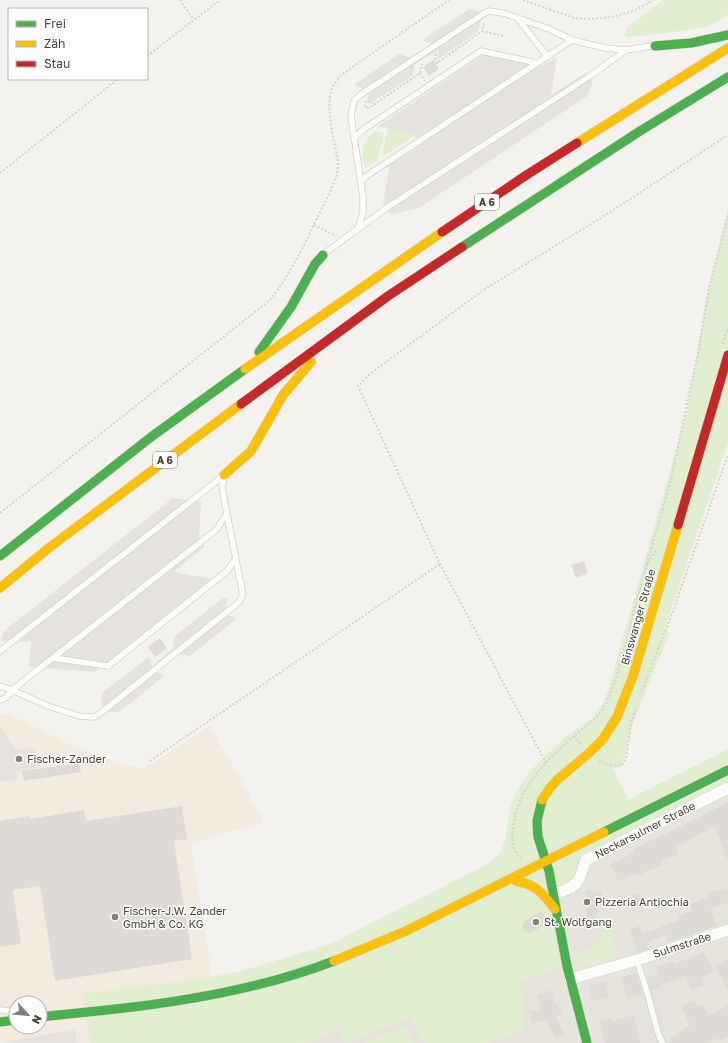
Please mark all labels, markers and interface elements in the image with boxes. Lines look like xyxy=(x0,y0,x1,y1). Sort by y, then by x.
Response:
legend xyxy=(8,8,148,80)
text: Frei xyxy=(44,16,66,31)
text: Zäh xyxy=(44,36,65,51)
text: Stau xyxy=(44,56,70,71)
road number: A 6 xyxy=(475,194,499,210)
road number: A 6 xyxy=(153,452,177,468)
street label: Binswanger Straße xyxy=(618,567,657,666)
place label: Fischer-Zander xyxy=(27,752,107,765)
marker: Fischer-Zander xyxy=(14,754,24,764)
street label: Neckarsulmer Straße xyxy=(592,799,697,861)
place label: Pizzeria Antiochia xyxy=(595,895,689,908)
marker: Pizzeria Antiochia xyxy=(582,897,592,907)
place label: Fischer-J.W. Zander GmbH & Co. KG xyxy=(123,904,227,930)
marker: Fischer-J.W. Zander GmbH & Co. KG xyxy=(110,912,120,922)
place label: St. Wolfgang xyxy=(544,915,612,928)
marker: St. Wolfgang xyxy=(531,917,541,927)
street label: Sulmstraße xyxy=(651,929,713,960)
north arrow xyxy=(8,995,48,1035)
text: N xyxy=(30,1013,45,1026)

